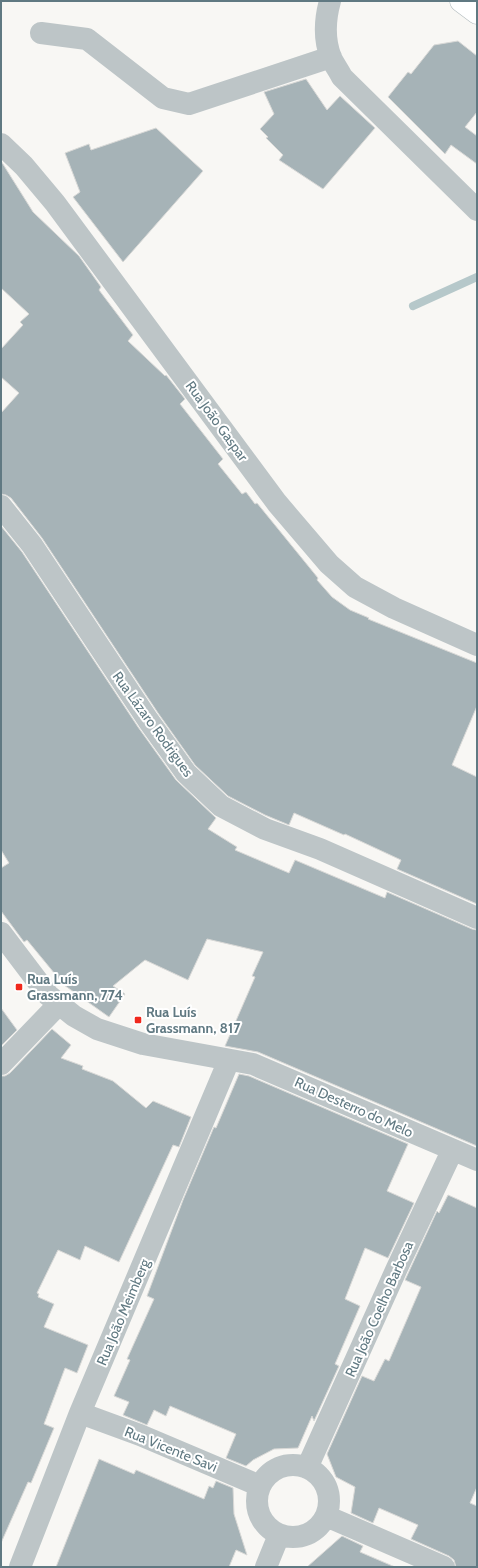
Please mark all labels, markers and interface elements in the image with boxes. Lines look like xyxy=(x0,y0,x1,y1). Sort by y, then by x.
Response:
street label: Rua João Gaspar xyxy=(182,377,253,465)
street label: Rua Lázaro Rodrigues xyxy=(109,668,197,780)
place label: Rua Luís Grassmann, 774 xyxy=(27,970,123,1004)
marker: Rua Luís Grassmann, 774 xyxy=(14,982,24,992)
place label: Rua Luís Grassmann, 817 xyxy=(146,1003,241,1037)
marker: Rua Luís Grassmann, 817 xyxy=(133,1015,143,1025)
street label: Rua Desterro do Melo xyxy=(292,1073,416,1141)
street label: Rua João Coelho Barbosa xyxy=(341,1238,417,1380)
street label: Rua João Meimberg xyxy=(92,1255,154,1368)
street label: Rua Vicente Savi xyxy=(122,1422,220,1476)

